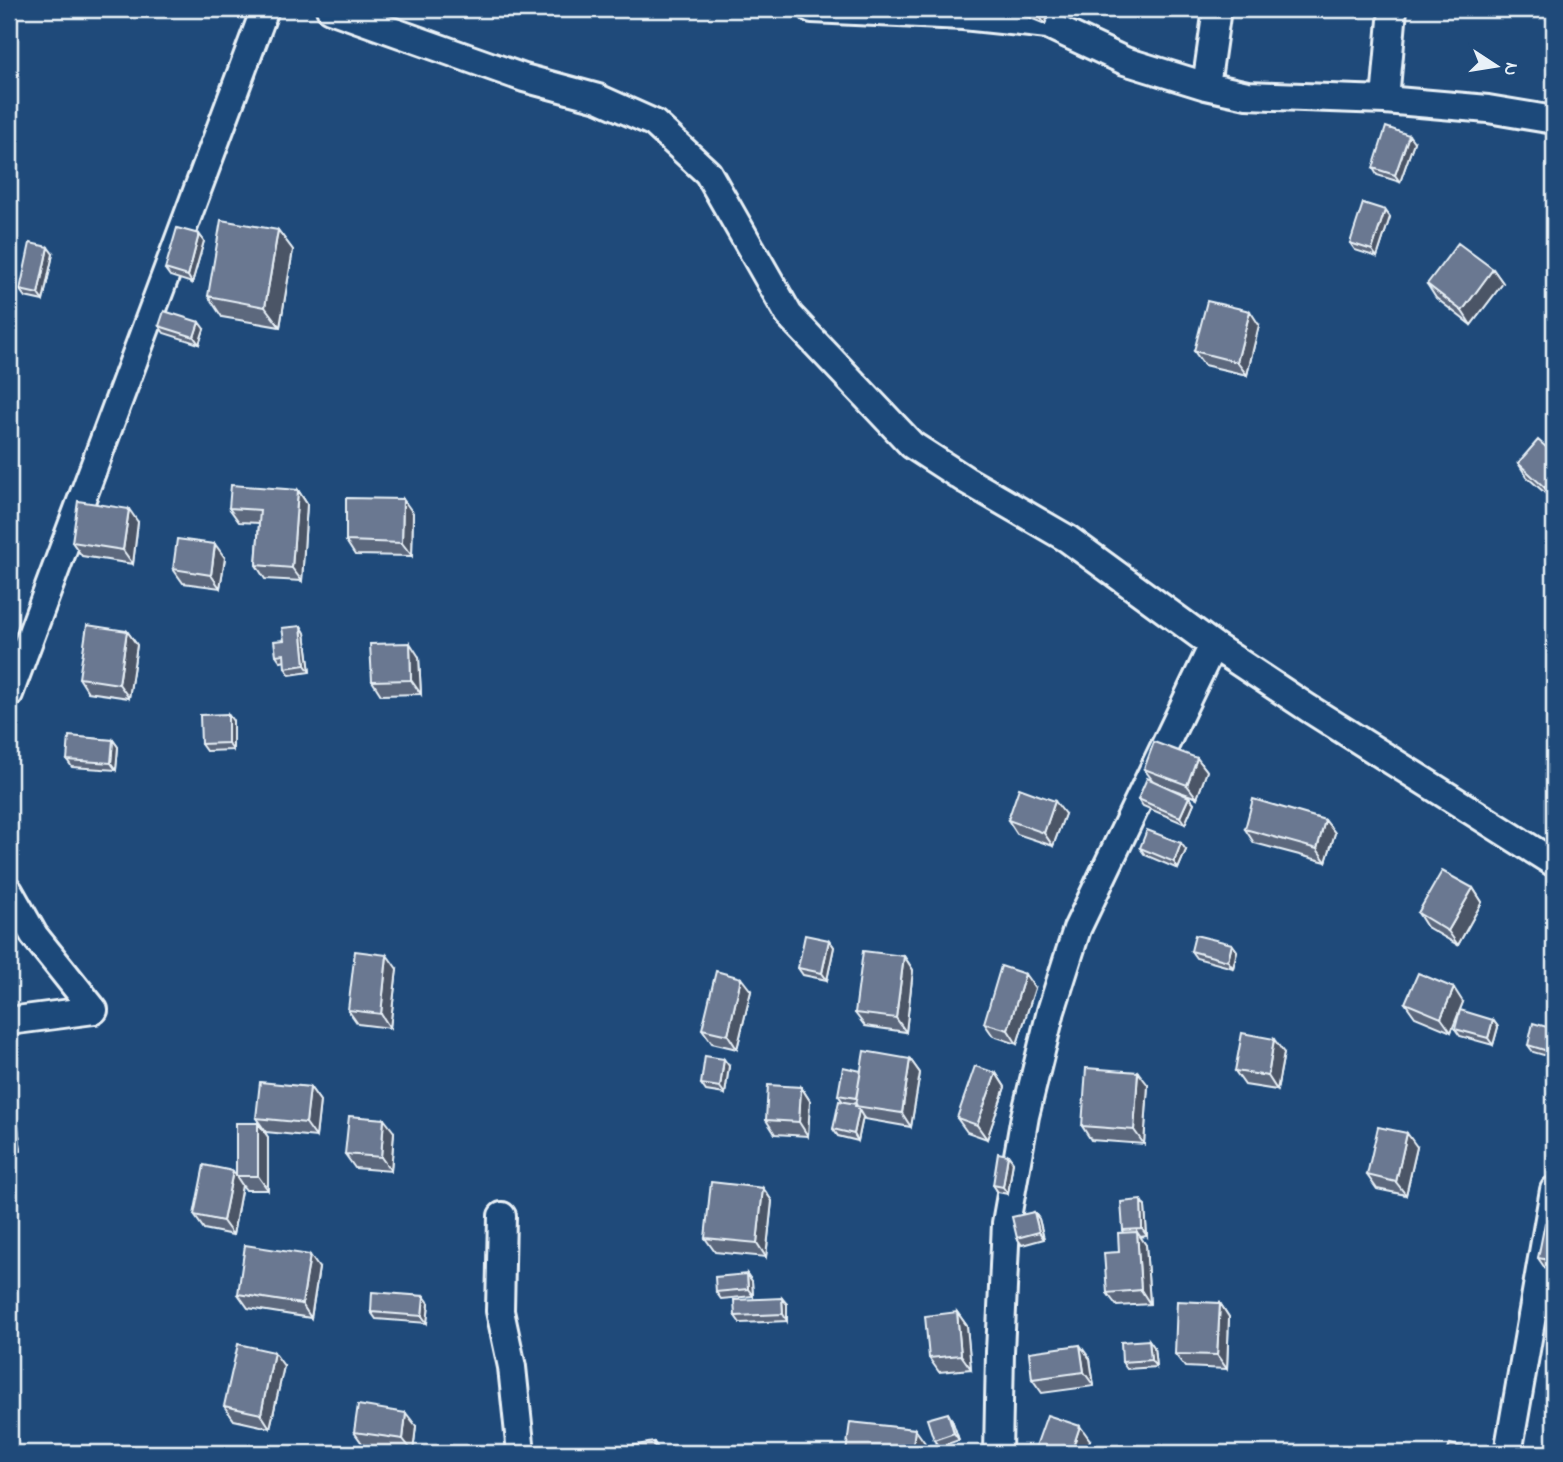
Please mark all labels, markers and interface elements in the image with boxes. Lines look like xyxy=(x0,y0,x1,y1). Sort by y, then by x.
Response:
north arrow xyxy=(1462,32,1532,102)
text: N xyxy=(1496,60,1525,78)

